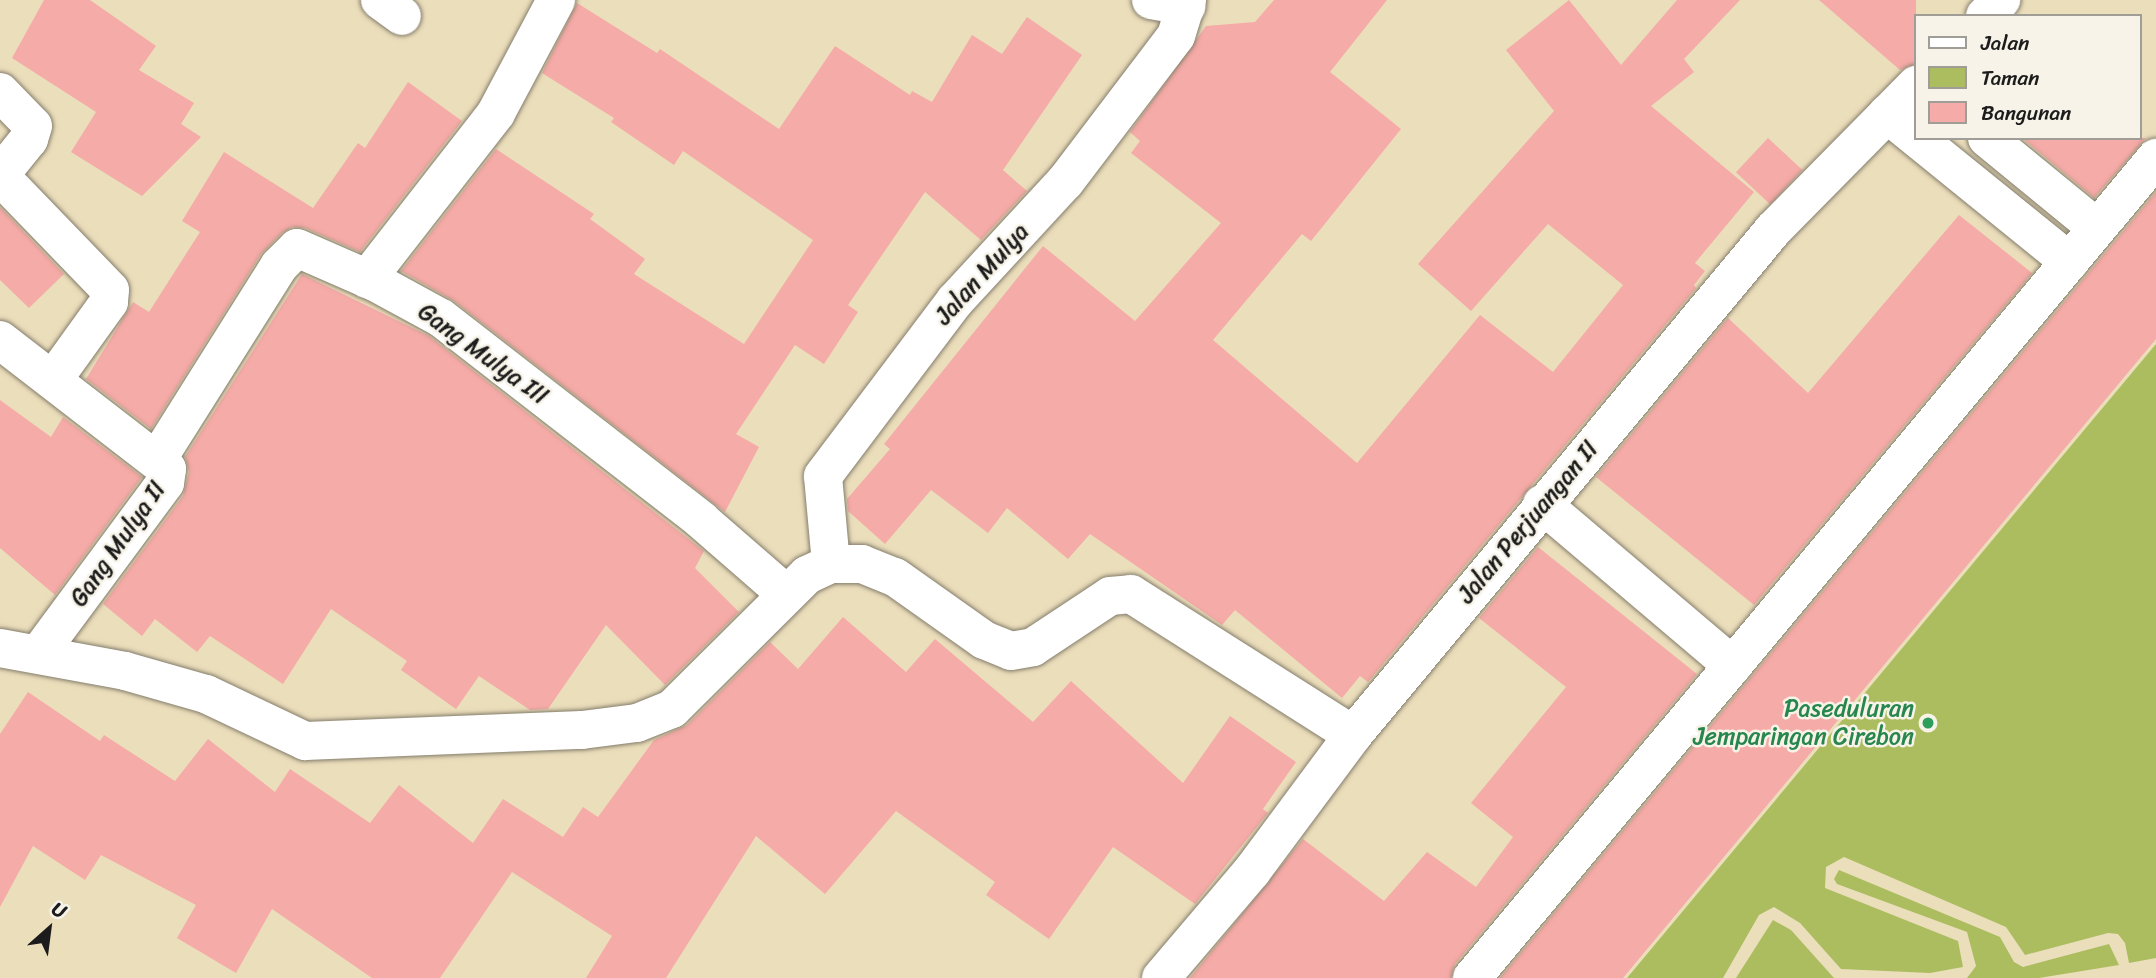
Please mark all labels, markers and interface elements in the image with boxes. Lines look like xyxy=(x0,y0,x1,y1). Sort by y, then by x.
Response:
legend xyxy=(1914,14,2142,140)
text: Jalan xyxy=(1981,24,2029,62)
text: Taman xyxy=(1981,59,2039,97)
text: Bangunan xyxy=(1981,94,2071,132)
street label: Jalan Mulya xyxy=(929,218,1035,330)
street label: Gang Mulya III xyxy=(413,297,553,411)
street label: Jalan Perjuangan II xyxy=(1451,435,1605,609)
street label: Gang Mulya II xyxy=(65,476,171,612)
place label: Paseduluran Jemparingan Cirebon xyxy=(1693,695,1914,751)
marker: Paseduluran Jemparingan Cirebon xyxy=(1920,715,1936,731)
text: U xyxy=(46,892,72,928)
north arrow xyxy=(14,894,84,964)

